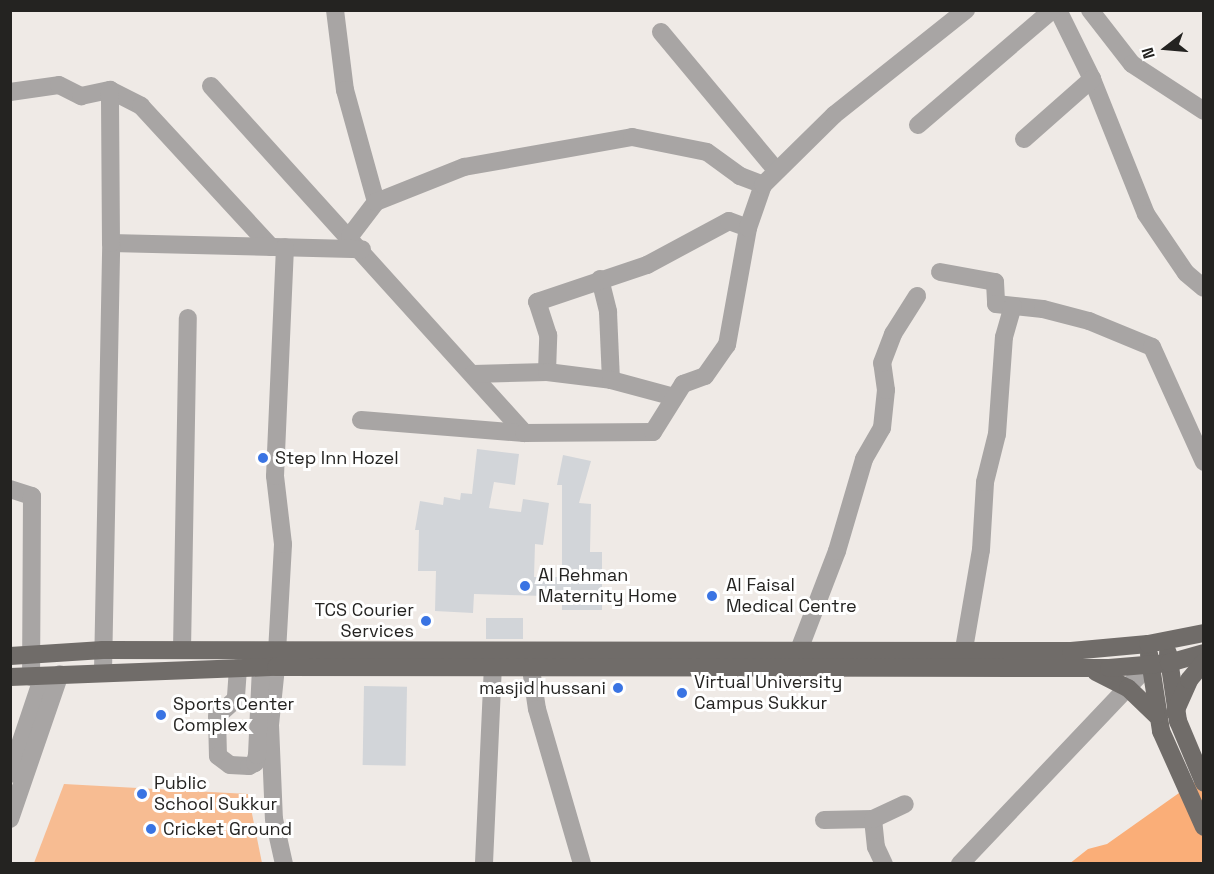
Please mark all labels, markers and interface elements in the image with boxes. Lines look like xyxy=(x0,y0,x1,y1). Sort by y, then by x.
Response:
north arrow xyxy=(1136,18,1196,78)
text: N xyxy=(1137,45,1160,61)
place label: Step Inn Hozel xyxy=(275,447,399,469)
marker: Step Inn Hozel xyxy=(256,451,270,465)
place label: Al Rehman Maternity Home xyxy=(538,565,677,608)
place label: Al Faisal Medical Centre xyxy=(726,575,857,618)
marker: Al Rehman Maternity Home xyxy=(516,577,534,595)
marker: Al Faisal Medical Centre xyxy=(703,587,721,605)
place label: TCS Courier Services xyxy=(314,600,414,642)
marker: TCS Courier Services xyxy=(419,614,433,628)
place label: Virtual University Campus Sukkur xyxy=(694,672,842,714)
place label: masjid hussani xyxy=(479,677,606,699)
marker: masjid hussani xyxy=(611,681,625,695)
marker: Virtual University Campus Sukkur xyxy=(675,686,689,700)
place label: Sports Center Complex xyxy=(173,694,294,736)
marker: Sports Center Complex xyxy=(154,708,168,722)
place label: Public School Sukkur xyxy=(154,773,277,816)
marker: Public School Sukkur xyxy=(135,787,149,801)
place label: Cricket Ground xyxy=(163,818,292,840)
marker: Cricket Ground xyxy=(144,822,158,836)

